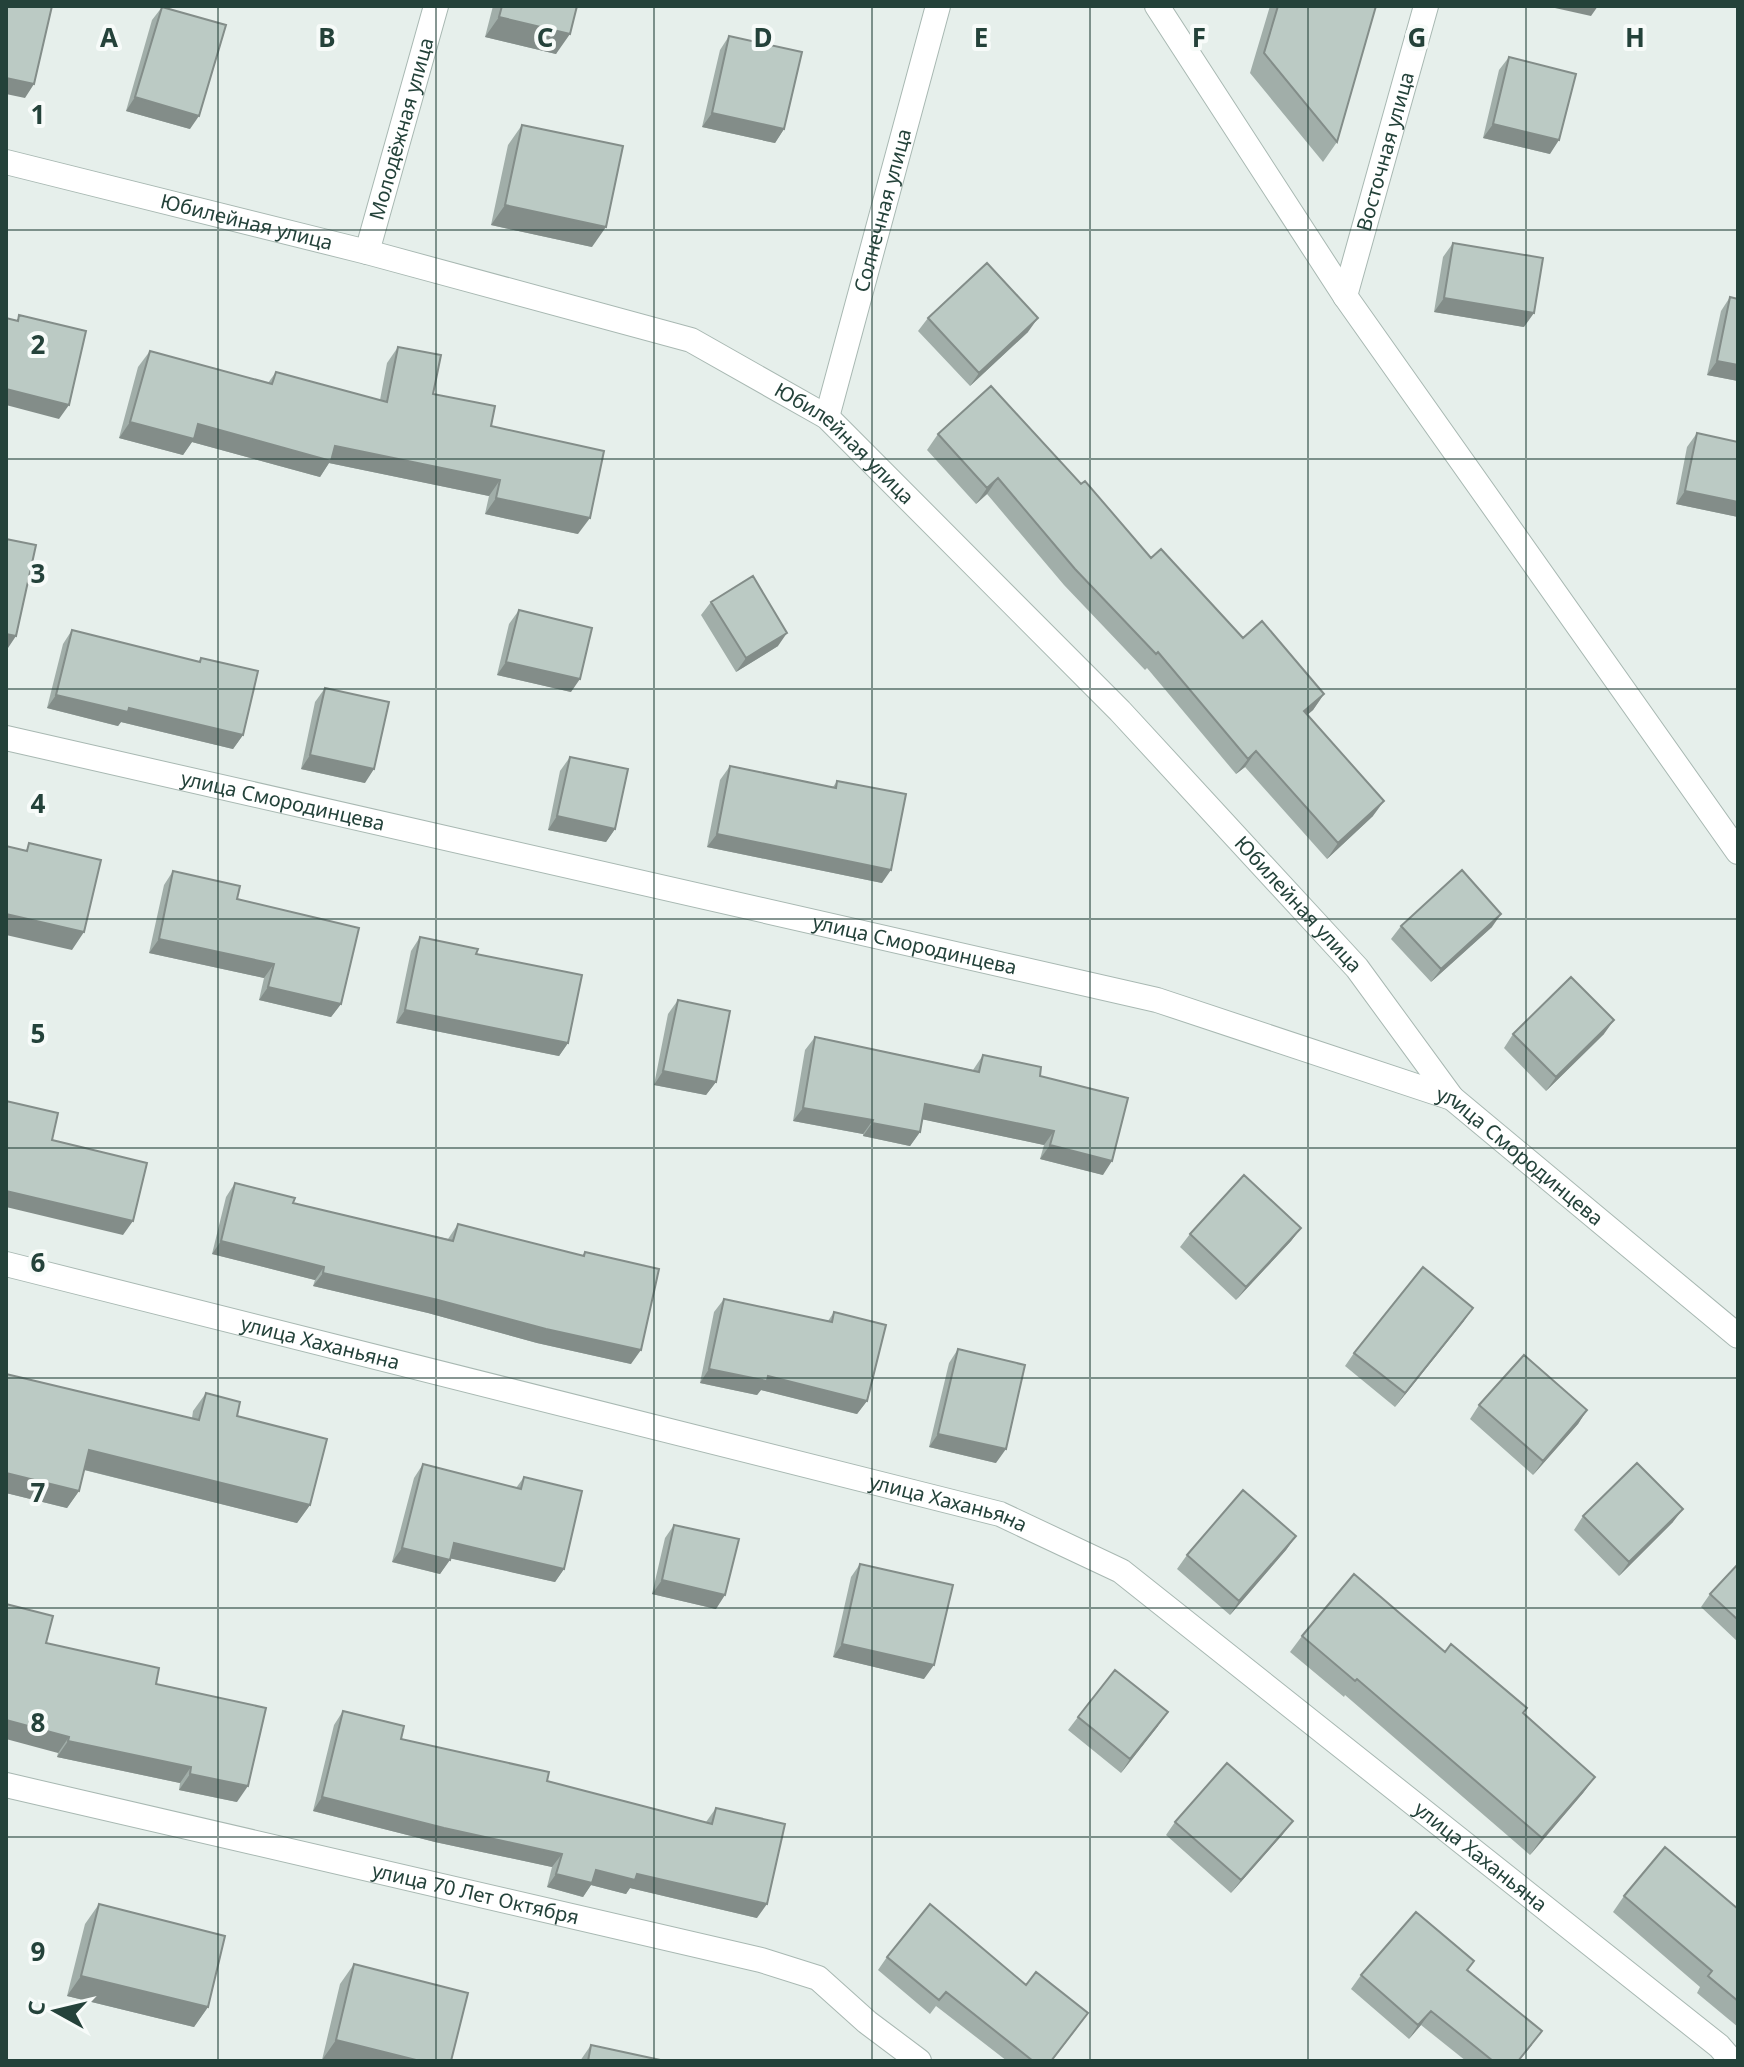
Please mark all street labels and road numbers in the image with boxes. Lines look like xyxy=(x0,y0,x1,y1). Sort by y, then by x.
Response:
street label: Молодёжная улица xyxy=(363,34,440,223)
street label: Восточная улица xyxy=(1350,69,1420,234)
street label: Солнечная улица xyxy=(847,126,917,295)
street label: Юбилейная улица xyxy=(158,187,336,256)
street label: Юбилейная улица xyxy=(770,376,920,510)
street label: улица Смородинцева xyxy=(178,764,388,837)
street label: Юбилейная улица xyxy=(1229,830,1368,978)
street label: улица Смородинцева xyxy=(810,908,1019,981)
street label: улица Смородинцева xyxy=(1433,1080,1609,1231)
street label: улица Хаханьяна xyxy=(238,1310,403,1376)
street label: улица Хаханьяна xyxy=(866,1468,1032,1538)
street label: улица Хаханьяна xyxy=(1409,1795,1553,1918)
street label: улица 70 Лет Октября xyxy=(370,1856,582,1930)

